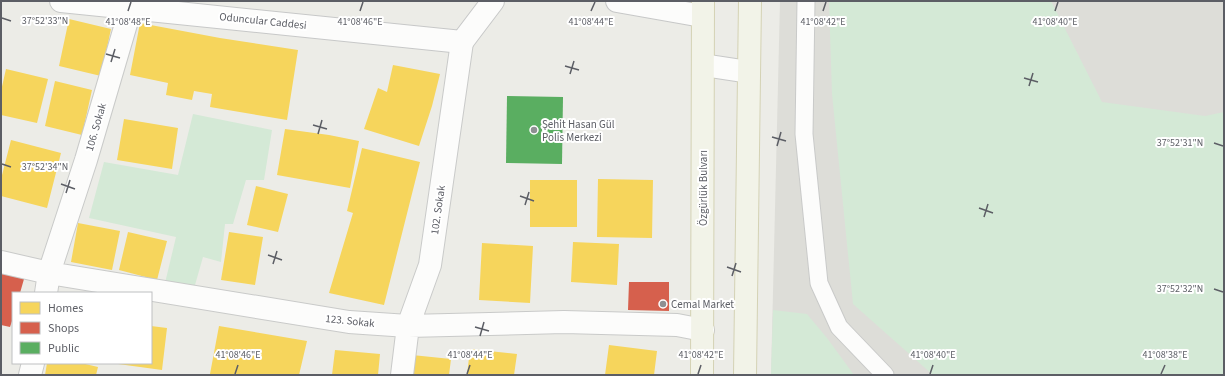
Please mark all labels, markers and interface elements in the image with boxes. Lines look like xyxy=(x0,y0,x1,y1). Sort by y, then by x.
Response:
street label: Oduncular Caddesi xyxy=(219,9,307,33)
text: 37°52'33"N xyxy=(22,14,68,28)
text: 41°08'48"E xyxy=(105,15,151,29)
text: 41°08'46"E xyxy=(337,15,383,29)
text: 41°08'44"E xyxy=(568,15,614,29)
text: 41°08'42"E xyxy=(800,15,846,29)
text: 41°08'40"E xyxy=(1032,15,1078,29)
street label: 106. Sokak xyxy=(82,101,110,153)
place label: Şehit Hasan Gül Polis Merkezi xyxy=(542,117,615,145)
marker: Şehit Hasan Gül Polis Merkezi xyxy=(529,125,539,135)
text: 37°52'31"N xyxy=(1157,136,1203,150)
street label: Özgürlük Bulvarı xyxy=(696,150,711,226)
text: 37°52'34"N xyxy=(22,160,68,174)
street label: 102. Sokak xyxy=(427,184,449,236)
text: 37°52'32"N xyxy=(1157,282,1203,296)
legend xyxy=(12,292,152,364)
place label: Cemal Market xyxy=(671,297,734,312)
marker: Cemal Market xyxy=(658,299,668,309)
text: Homes xyxy=(48,300,83,317)
street label: 123. Sokak xyxy=(325,311,376,331)
text: Shops xyxy=(48,320,79,337)
text: Public xyxy=(48,340,80,357)
text: 41°08'46"E xyxy=(215,348,261,362)
text: 41°08'44"E xyxy=(447,348,493,362)
text: 41°08'42"E xyxy=(678,348,724,362)
text: 41°08'40"E xyxy=(910,348,956,362)
text: 41°08'38"E xyxy=(1142,348,1188,362)

